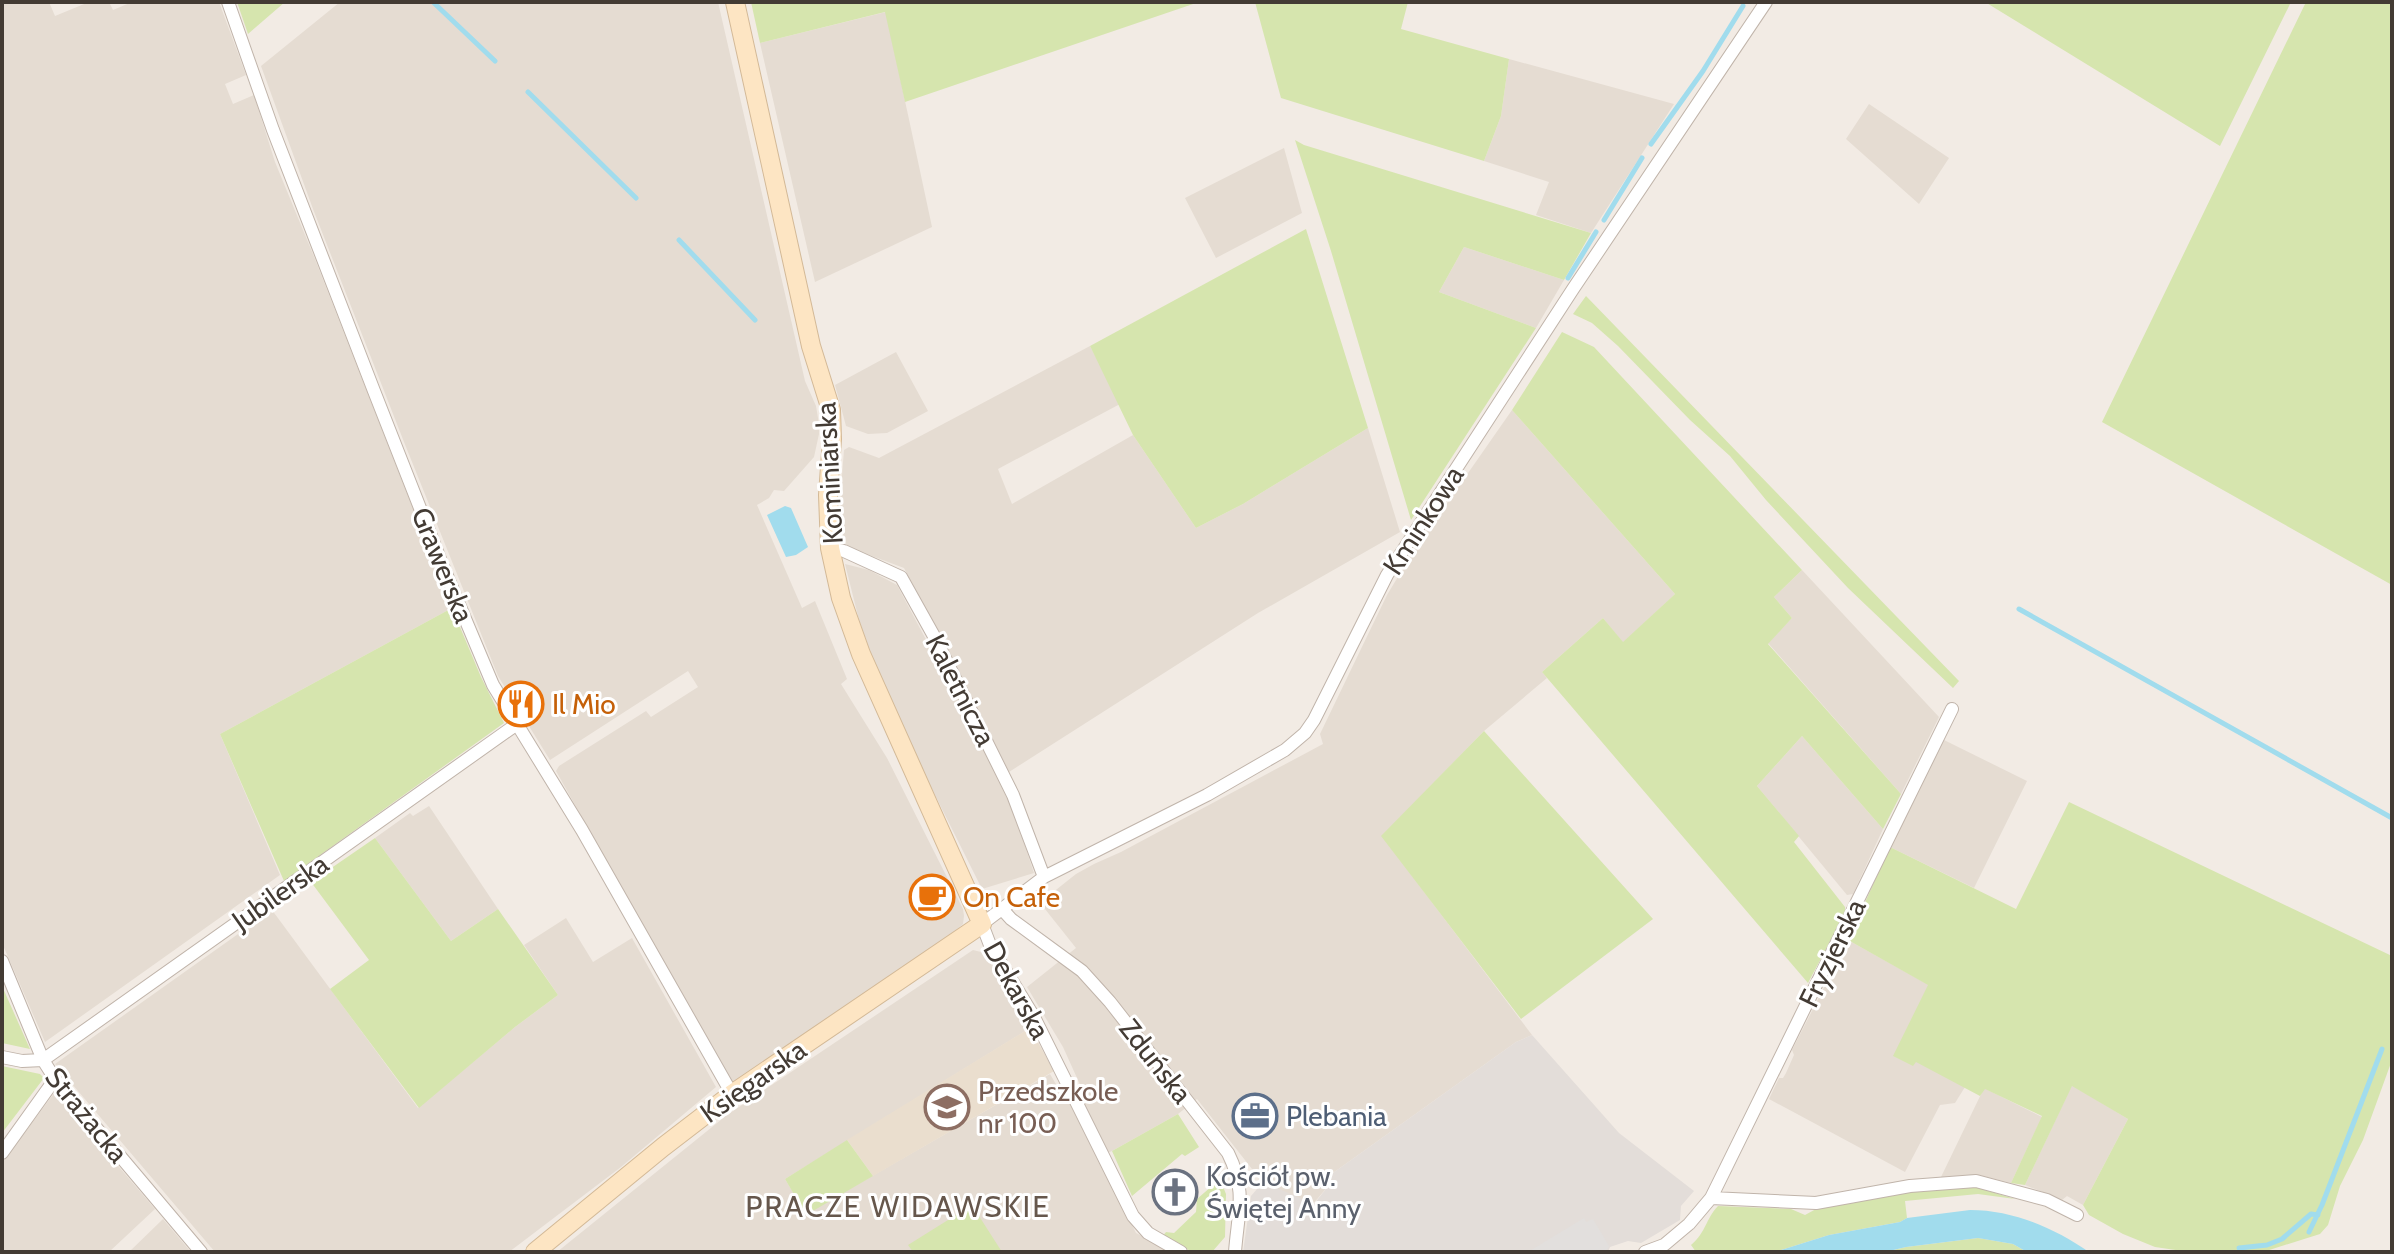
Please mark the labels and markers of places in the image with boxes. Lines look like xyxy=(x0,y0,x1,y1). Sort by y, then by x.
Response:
restaurant icon: Il Mio xyxy=(497,680,545,728)
place label: Il Mio xyxy=(552,687,616,721)
cafe icon: On Cafe xyxy=(908,873,956,921)
place label: On Cafe xyxy=(963,880,1060,914)
place label: Przedszkole nr 100 xyxy=(978,1074,1118,1140)
school or university icon: Przedszkole nr 100 xyxy=(923,1083,971,1131)
office icon: Plebania xyxy=(1231,1092,1279,1140)
place label: Plebania xyxy=(1286,1099,1387,1133)
place label: Kościół pw. Świętej Anny xyxy=(1206,1159,1361,1225)
church icon: Kościół pw. Świętej Anny xyxy=(1151,1168,1199,1216)

